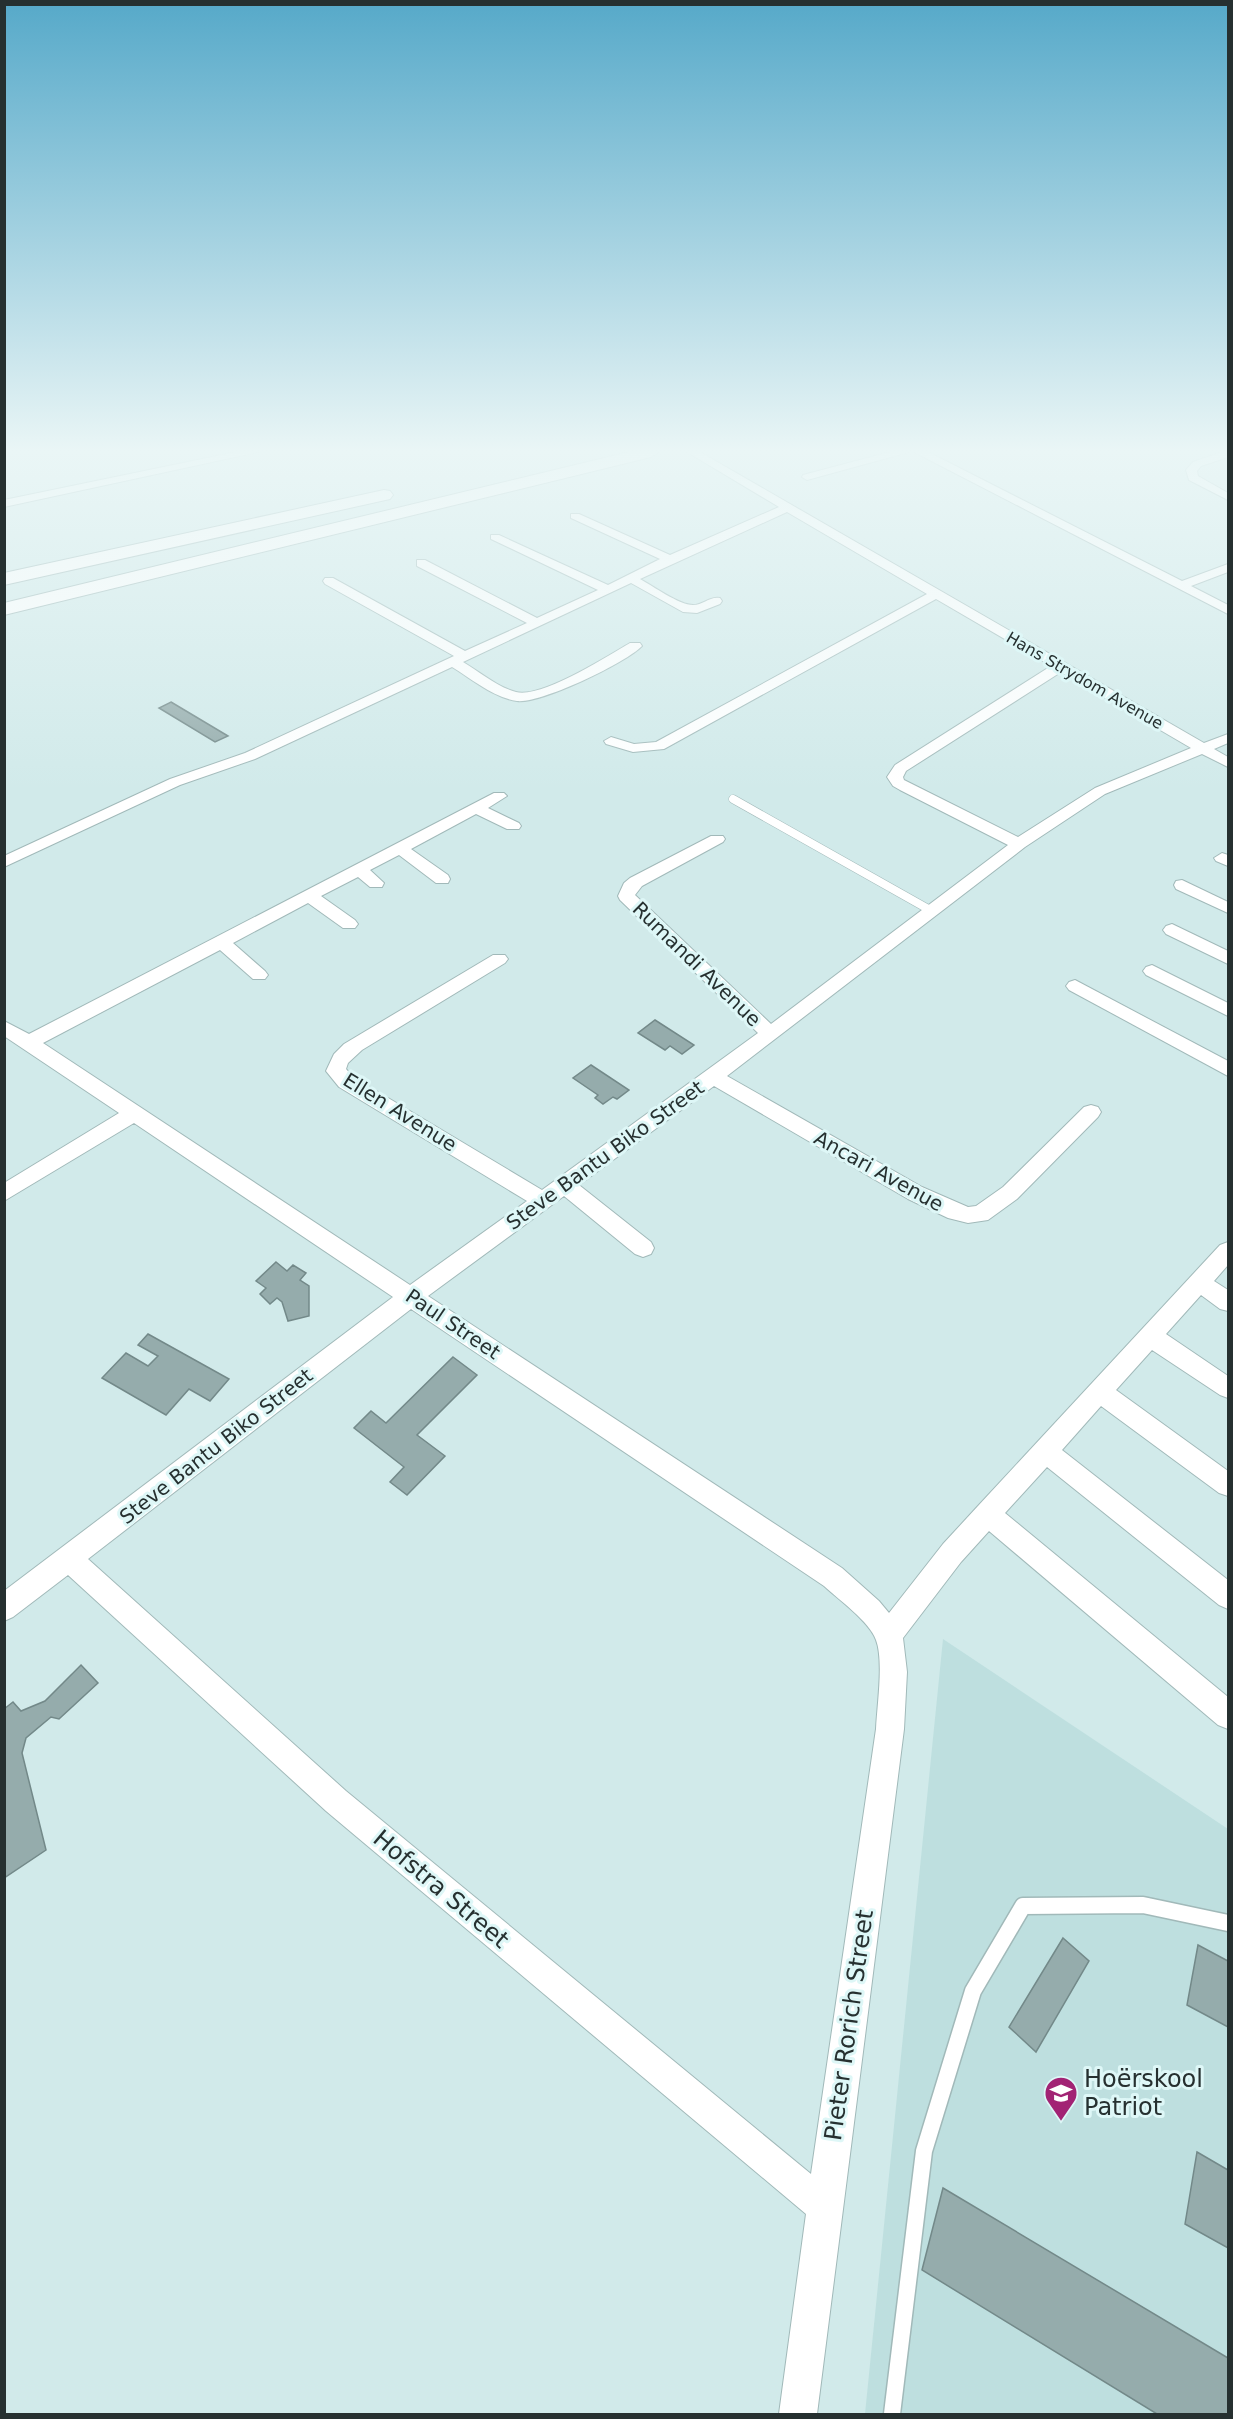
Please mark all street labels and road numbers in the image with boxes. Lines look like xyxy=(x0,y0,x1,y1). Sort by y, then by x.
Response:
street label: Hans Strydom Avenue xyxy=(1003,628,1167,733)
street label: Rumandi Avenue xyxy=(628,897,766,1031)
street label: Ellen Avenue xyxy=(339,1068,461,1156)
street label: Steve Bantu Biko Street xyxy=(502,1075,709,1235)
street label: Ancari Avenue xyxy=(810,1126,948,1216)
street label: Paul Street xyxy=(401,1284,505,1364)
street label: Steve Bantu Biko Street xyxy=(115,1363,317,1529)
street label: Hofstra Street xyxy=(368,1824,514,1954)
street label: Pieter Rorich Street xyxy=(819,1908,879,2142)

